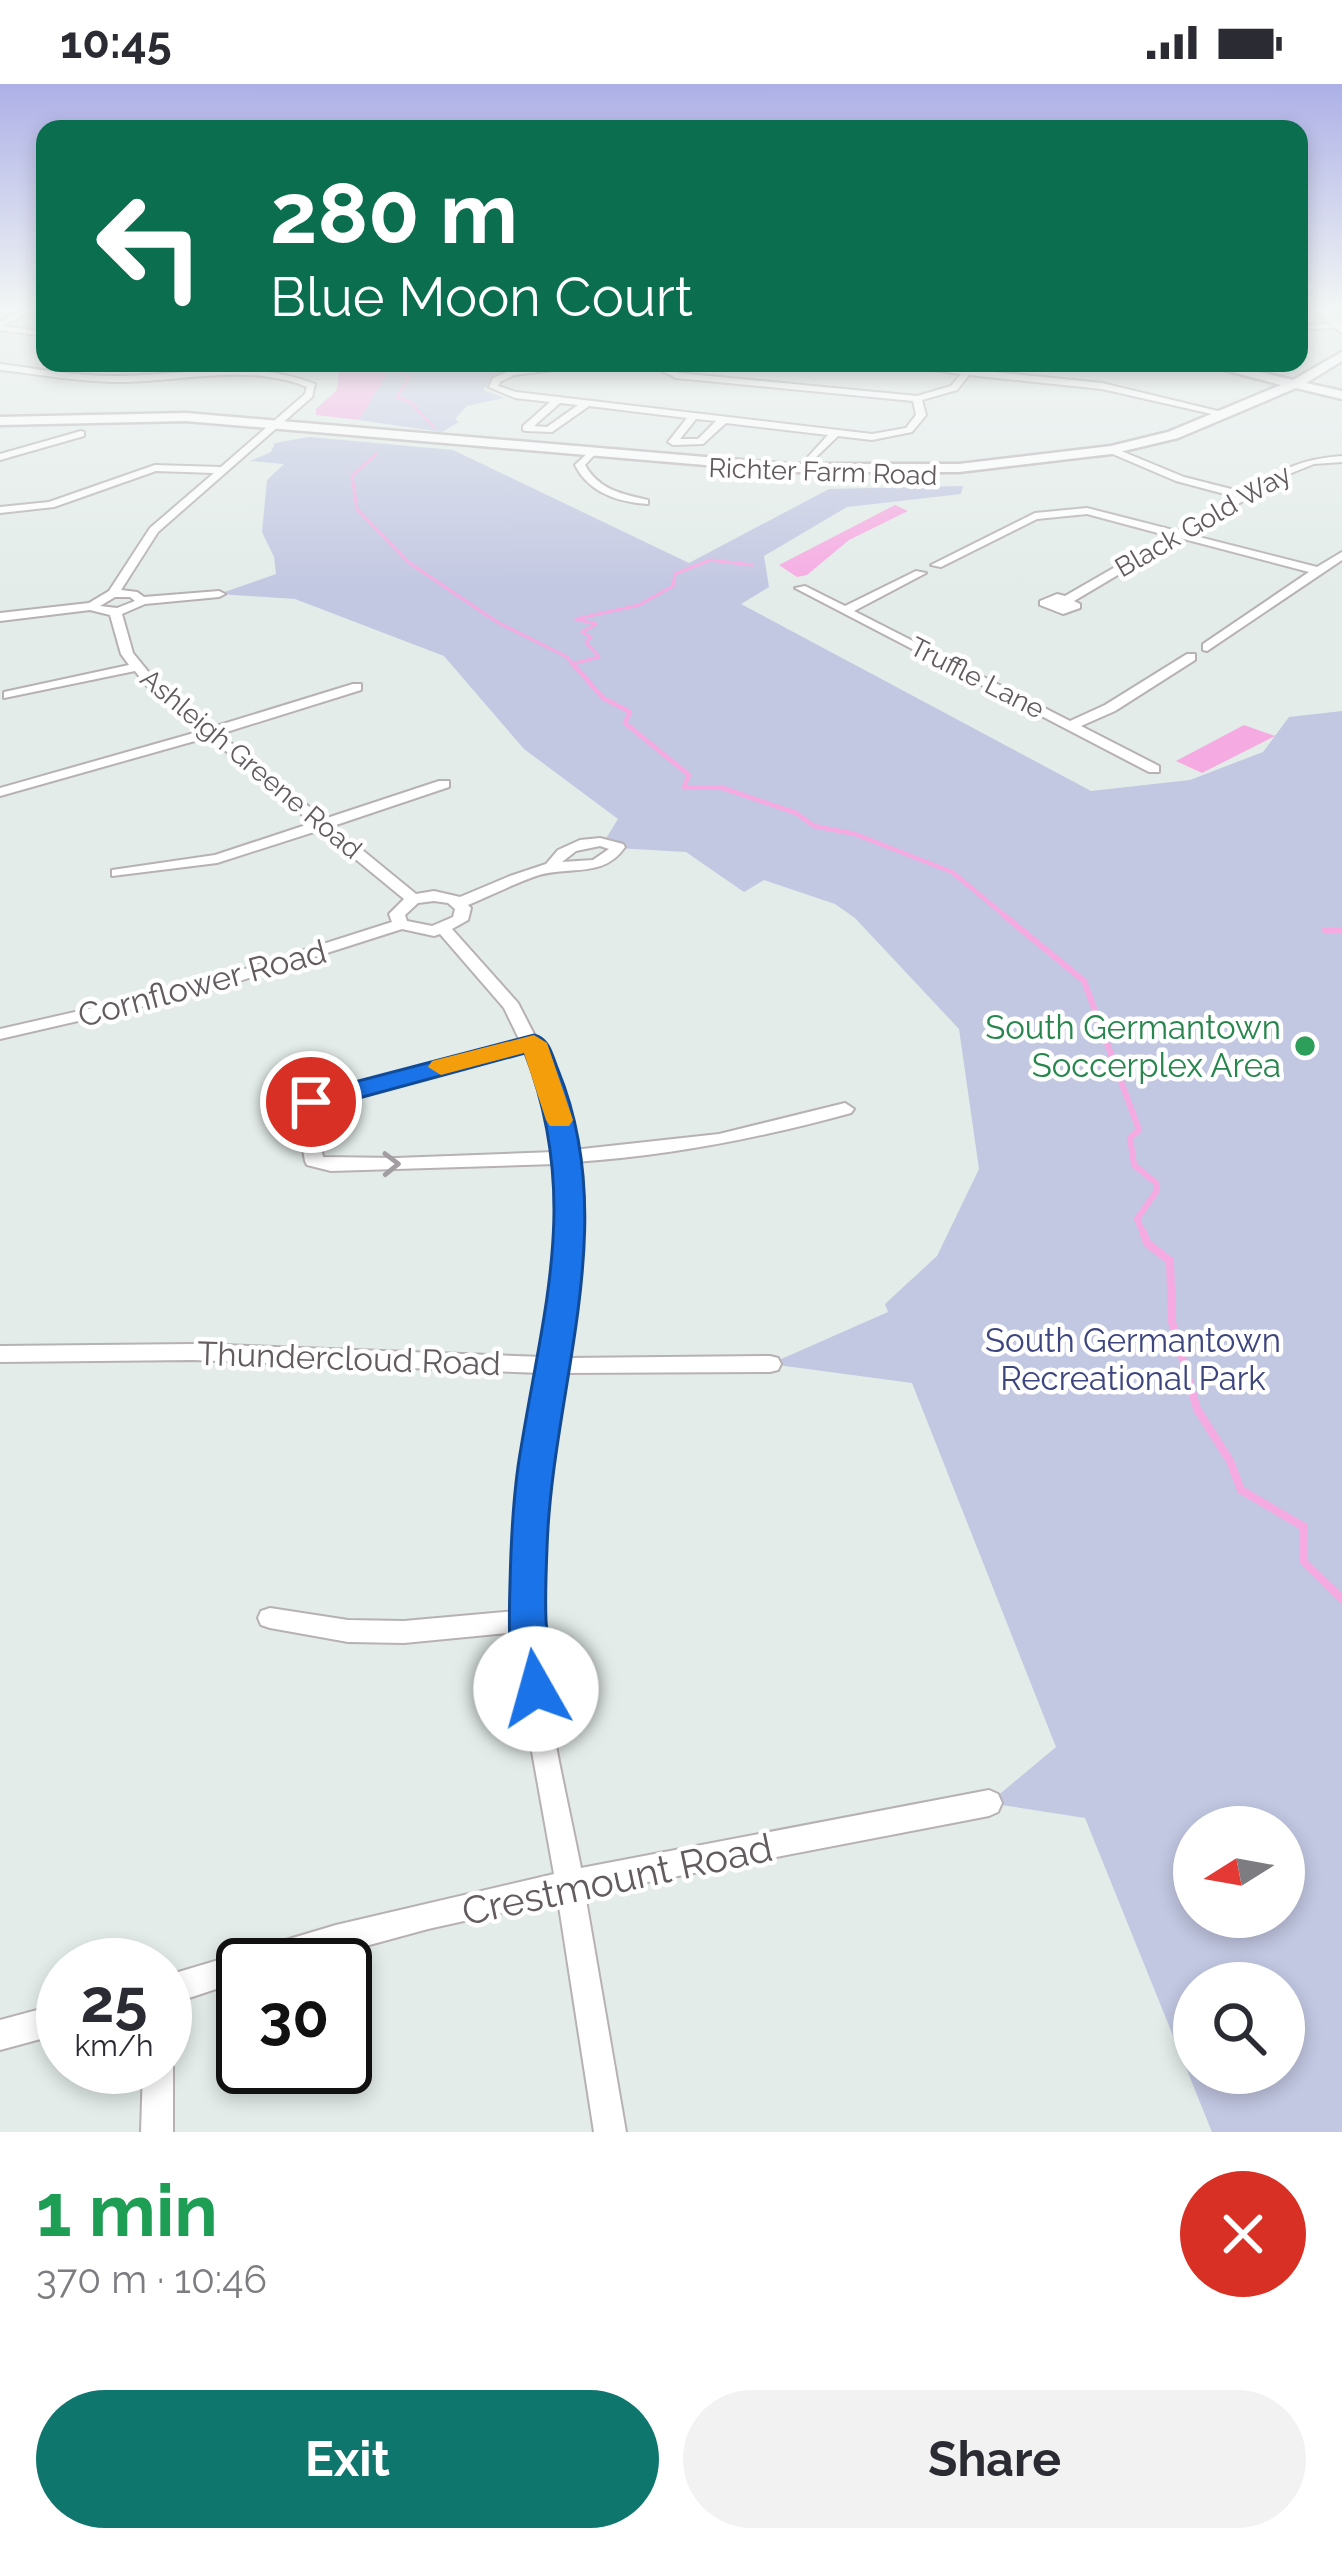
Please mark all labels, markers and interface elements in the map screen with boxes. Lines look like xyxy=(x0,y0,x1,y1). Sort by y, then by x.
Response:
text: 10:45 xyxy=(60,16,172,69)
text: 280 m xyxy=(270,164,518,263)
icon: left xyxy=(72,168,228,324)
text: Blue Moon Court xyxy=(270,265,693,329)
street label: Richter Farm Road xyxy=(708,452,938,491)
street label: Black Gold Way xyxy=(1110,458,1296,583)
street label: Truffle Lane xyxy=(905,631,1050,725)
street label: Ashleigh Greene Road xyxy=(135,662,368,865)
street label: Cornflower Road xyxy=(74,932,330,1035)
place label: South Germantown Soccerplex Area xyxy=(985,1008,1281,1085)
marker: South Germantown Soccerplex Area xyxy=(1292,1033,1318,1059)
pin xyxy=(260,1051,362,1153)
icon: arrive xyxy=(278,1069,344,1135)
one-way arrow xyxy=(382,1151,401,1177)
park label: South Germantown Recreational Park xyxy=(985,1321,1281,1398)
street label: Thundercloud Road xyxy=(197,1334,501,1383)
position arrow xyxy=(473,1626,599,1752)
north arrow xyxy=(1173,1806,1305,1938)
map controls xyxy=(1173,1806,1305,2094)
street label: Crestmount Road xyxy=(458,1824,776,1934)
speed limit sign: 30 xyxy=(216,1938,372,2094)
button: search xyxy=(1173,1962,1305,2094)
text: 25 xyxy=(80,1966,148,2036)
text: km/h xyxy=(74,2028,154,2063)
text: 1 min xyxy=(36,2168,218,2253)
button: close xyxy=(1180,2171,1306,2297)
text: 370 m · 10:46 xyxy=(36,2256,267,2302)
button: Exit xyxy=(36,2390,659,2528)
button: Share xyxy=(683,2390,1306,2528)

